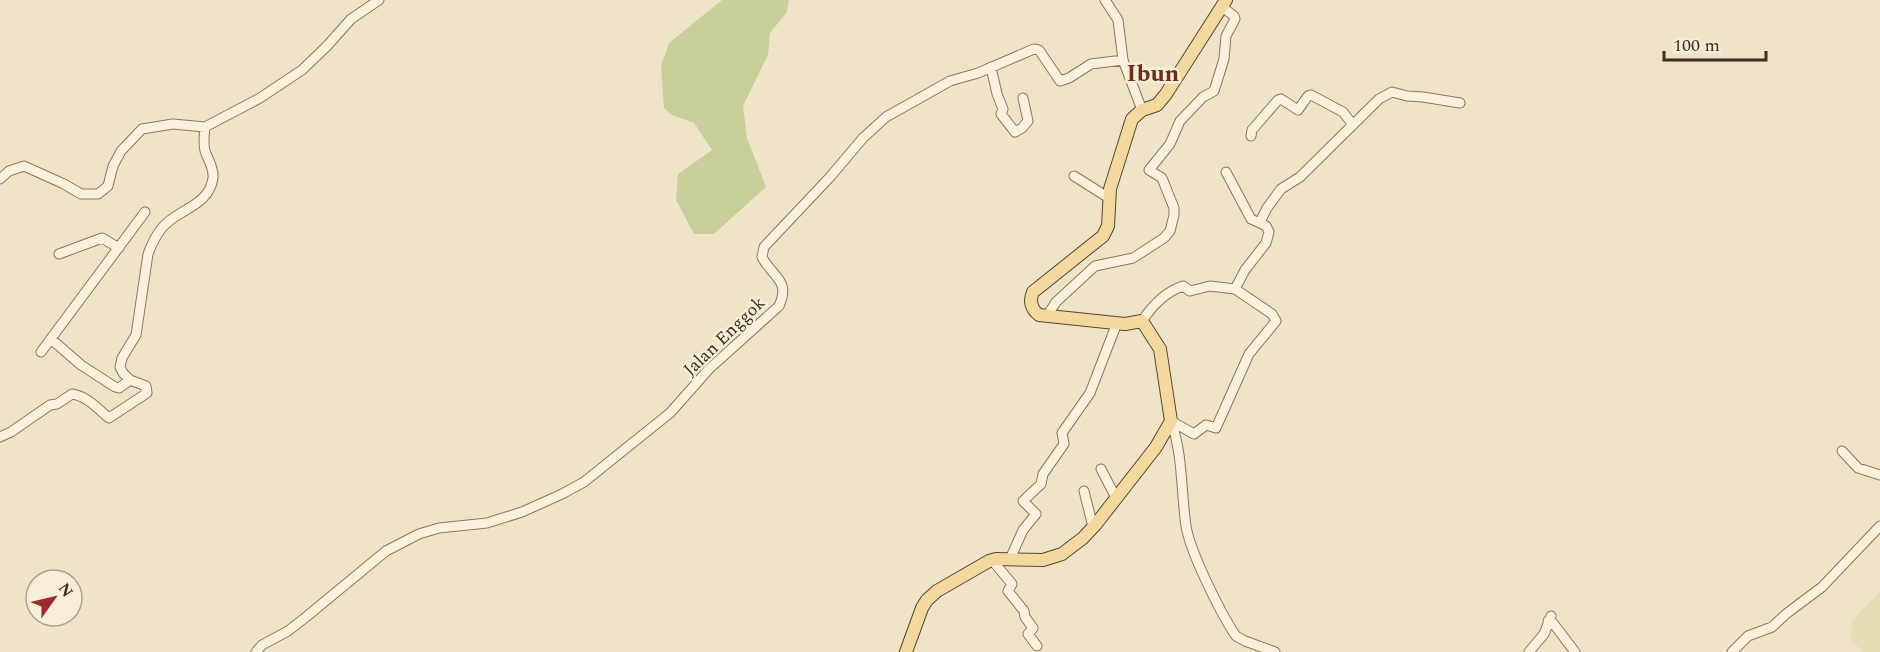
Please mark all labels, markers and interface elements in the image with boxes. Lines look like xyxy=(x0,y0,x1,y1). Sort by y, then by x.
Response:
scale bar xyxy=(1664,24,1766,62)
text: 100 m xyxy=(1673,32,1720,59)
district label: Ibun xyxy=(1127,56,1180,92)
street label: Jalan Enggok xyxy=(677,290,772,383)
north arrow xyxy=(24,568,84,628)
text: N xyxy=(52,578,79,602)

